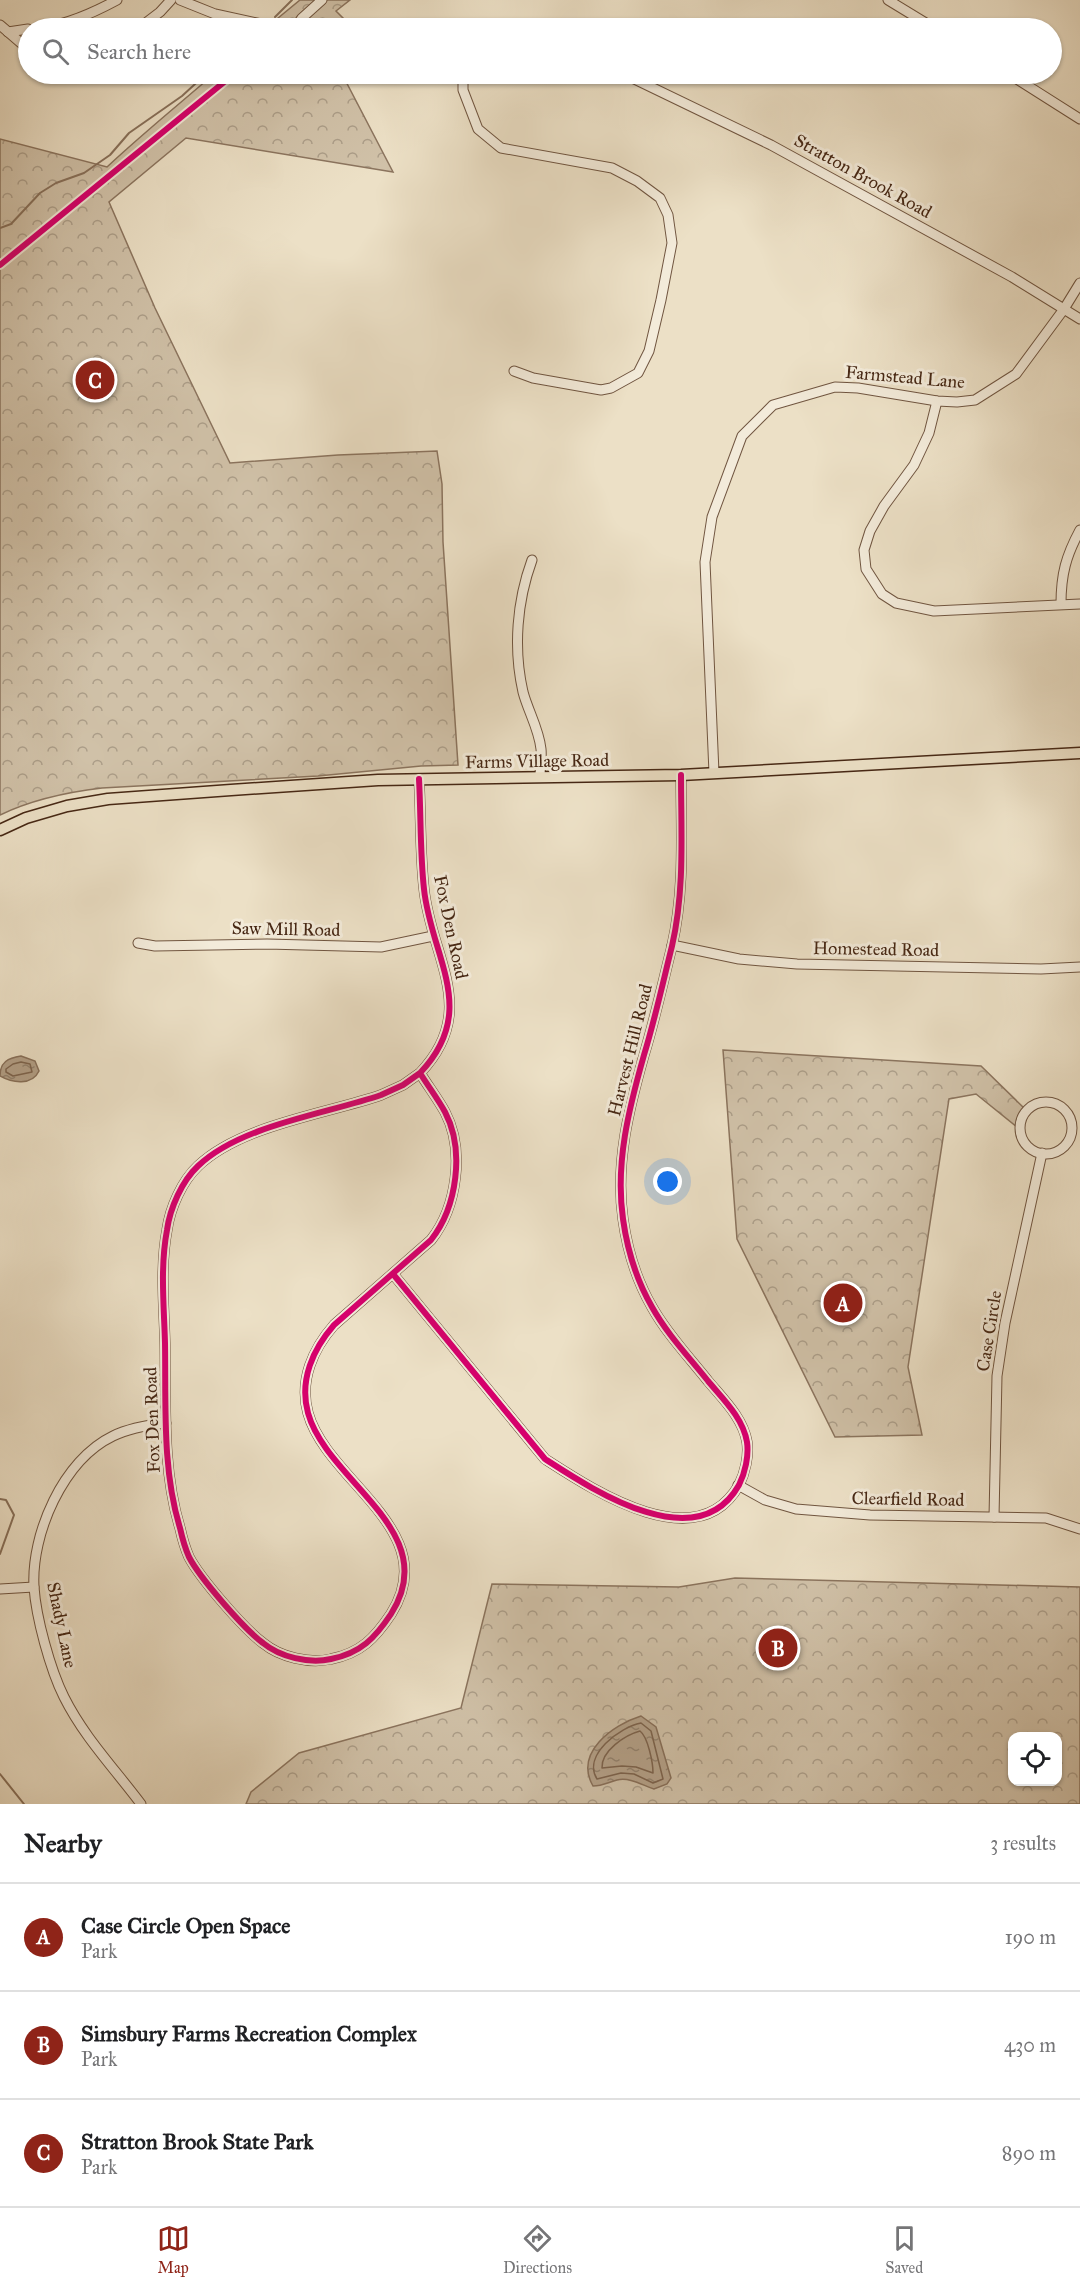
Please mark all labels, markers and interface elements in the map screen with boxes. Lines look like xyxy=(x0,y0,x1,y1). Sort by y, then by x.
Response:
search box xyxy=(18,18,1062,84)
icon: search xyxy=(39,35,72,68)
text: Search here xyxy=(87,38,191,65)
street label: Stratton Brook Road xyxy=(790,129,936,223)
pin: C xyxy=(76,358,115,403)
street label: Farmstead Lane xyxy=(844,361,966,393)
street label: Farms Village Road xyxy=(465,749,609,774)
street label: Fox Den Road xyxy=(429,873,473,981)
street label: Saw Mill Road xyxy=(231,917,341,941)
street label: Homestead Road xyxy=(813,937,939,961)
street label: Harvest Hill Road xyxy=(603,982,657,1118)
your location xyxy=(653,1167,682,1196)
pin: A xyxy=(824,1280,862,1326)
street label: Case Circle xyxy=(972,1289,1006,1373)
street label: Fox Den Road xyxy=(139,1367,165,1473)
street label: Clearfield Road xyxy=(851,1487,965,1511)
street label: Shady Lane xyxy=(42,1580,82,1670)
pin: B xyxy=(758,1626,798,1670)
map controls xyxy=(1008,1732,1062,1786)
button: locate xyxy=(1008,1732,1062,1786)
text: Nearby xyxy=(24,1827,102,1859)
text: 3 results xyxy=(990,1831,1056,1855)
text: Case Circle Open Space xyxy=(81,1912,290,1939)
text: A xyxy=(37,1925,50,1949)
text: 190 m xyxy=(1005,1925,1056,1949)
text: Park xyxy=(81,1939,117,1963)
text: Simsbury Farms Recreation Complex xyxy=(81,2020,417,2047)
text: B xyxy=(37,2033,50,2057)
text: 430 m xyxy=(1004,2033,1056,2057)
text: Park xyxy=(81,2047,117,2071)
text: Stratton Brook State Park xyxy=(81,2128,314,2155)
text: C xyxy=(37,2141,50,2165)
text: 890 m xyxy=(1002,2141,1056,2165)
text: Park xyxy=(81,2155,117,2179)
tab: Map xyxy=(157,2222,190,2277)
tab: Directions xyxy=(503,2222,572,2277)
tab: Saved xyxy=(885,2222,923,2277)

